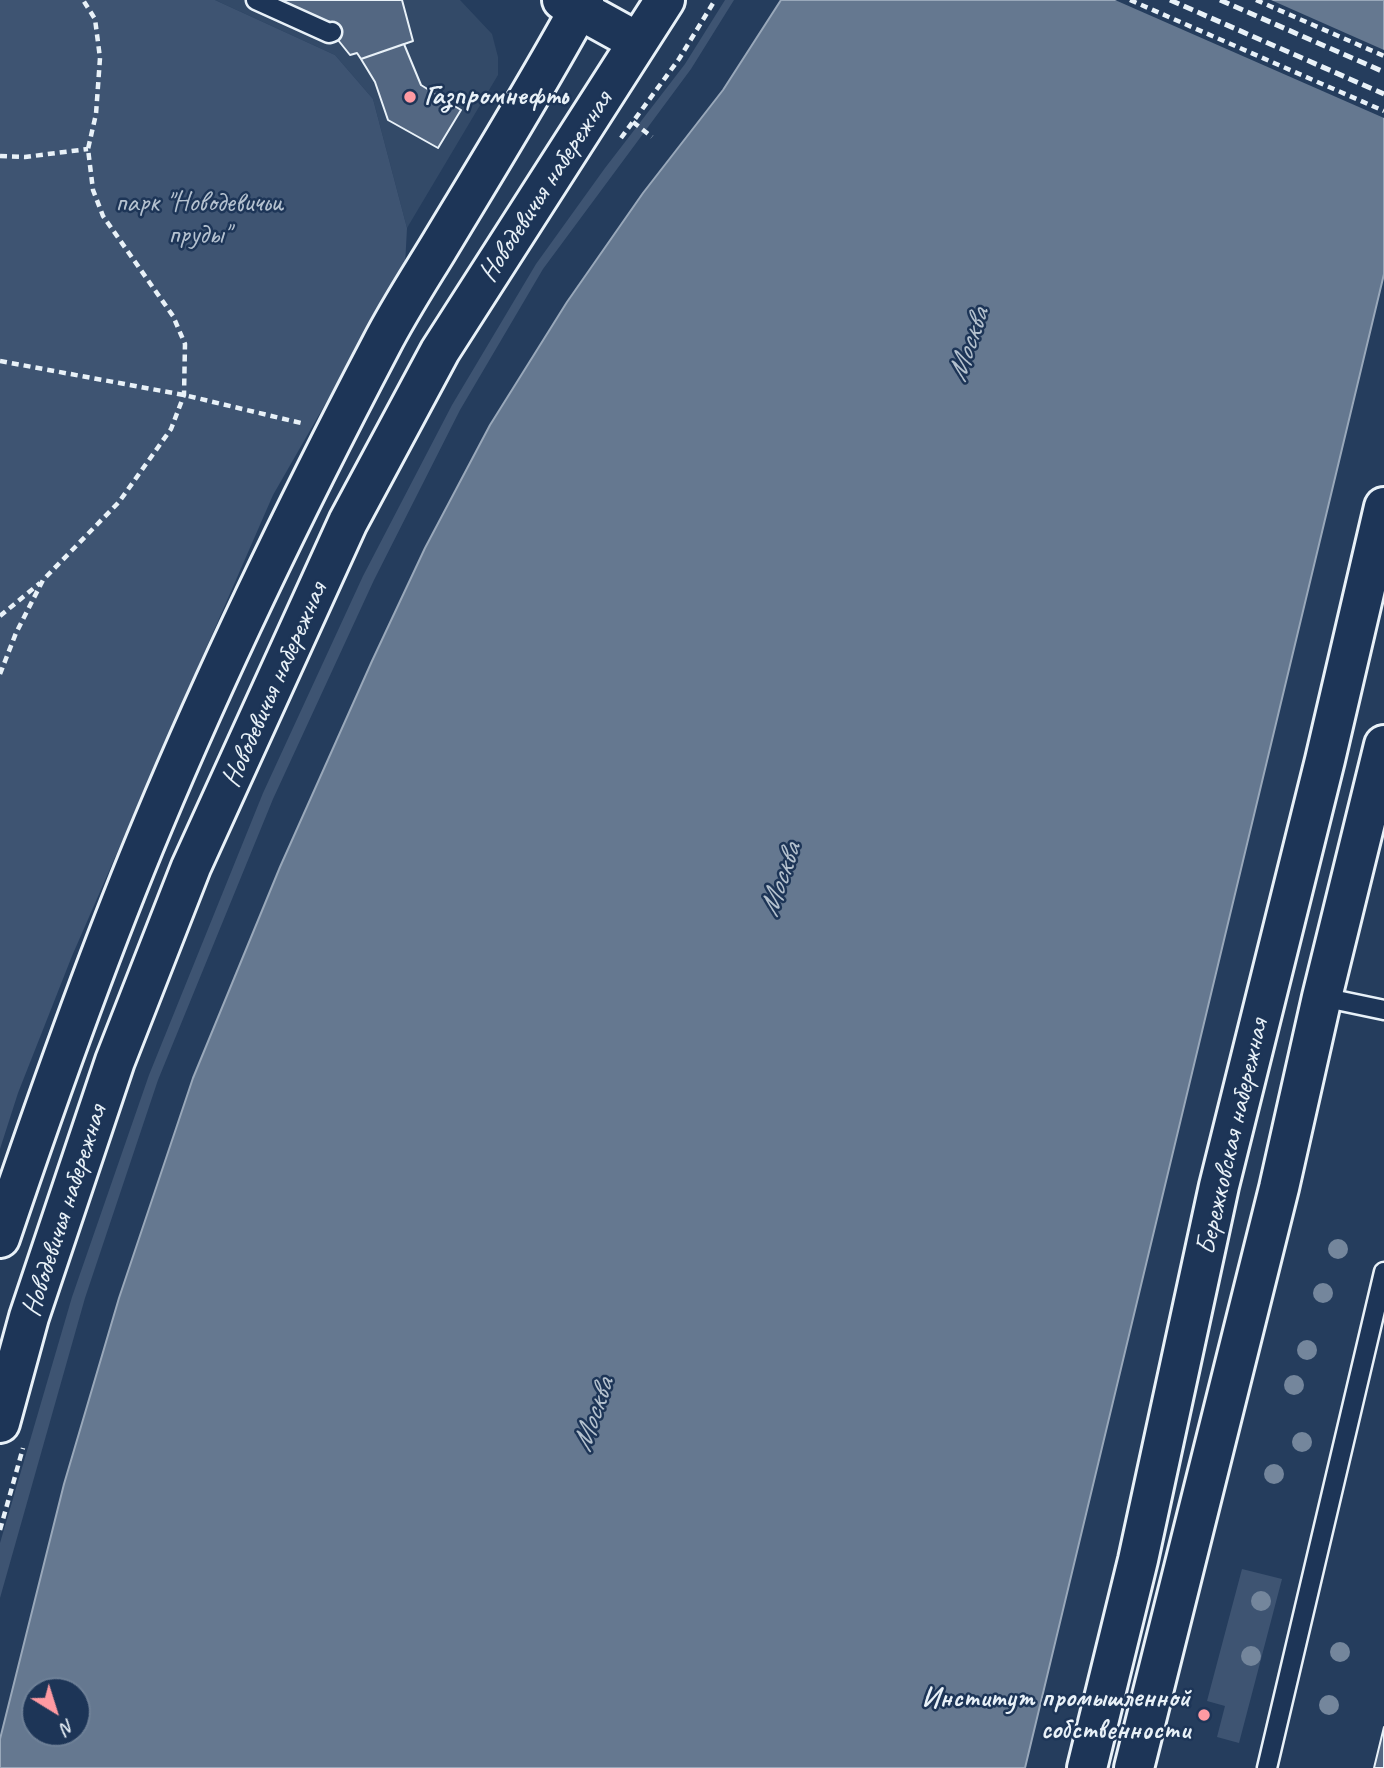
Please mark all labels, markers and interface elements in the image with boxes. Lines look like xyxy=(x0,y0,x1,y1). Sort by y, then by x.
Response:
place label: Газпромнефть xyxy=(424,80,568,114)
street label: Новодевичья набережная xyxy=(472,85,620,289)
marker: Газпромнефть xyxy=(402,89,418,105)
park label: парк "Новодевичьи пруды" xyxy=(115,187,283,253)
water label: Москва xyxy=(940,304,998,386)
street label: Новодевичья набережная xyxy=(215,577,335,793)
water label: Москва xyxy=(752,839,810,921)
street label: Бережковская набережная xyxy=(1190,1016,1276,1258)
street label: Новодевичья набережная xyxy=(15,1101,115,1321)
water label: Москва xyxy=(565,1374,623,1456)
north arrow xyxy=(21,1677,91,1747)
place label: Институт промышленной собственности xyxy=(922,1682,1190,1748)
marker: Институт промышленной собственности xyxy=(1196,1707,1212,1723)
text: N xyxy=(56,1714,80,1740)

